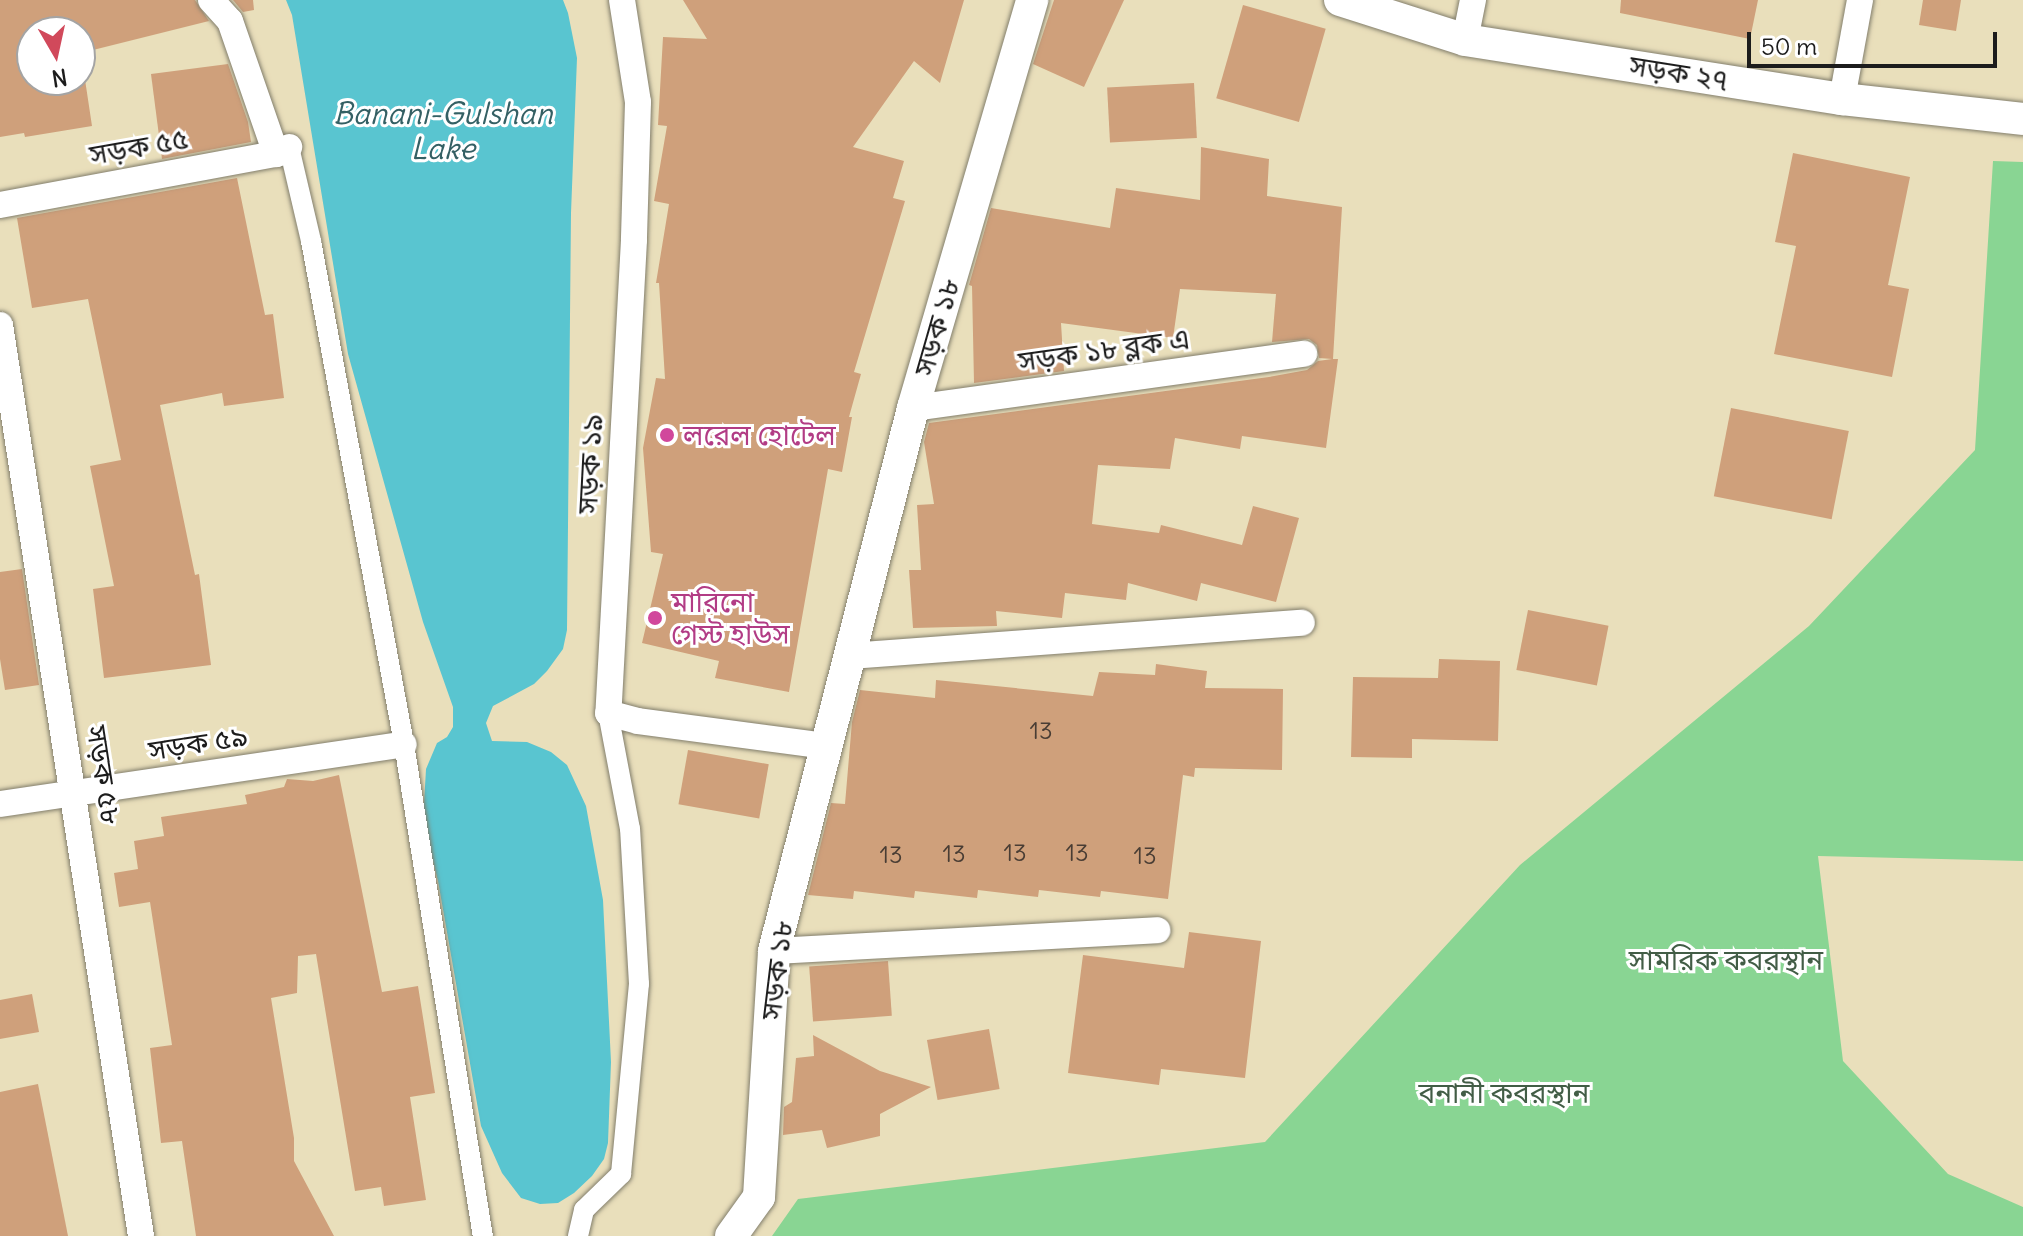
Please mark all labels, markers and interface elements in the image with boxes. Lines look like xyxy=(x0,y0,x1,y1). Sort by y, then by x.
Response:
north arrow xyxy=(16,16,96,96)
scale bar xyxy=(1751,16,2001,66)
text: 50 m xyxy=(1761,31,1817,61)
street label: সড়ক ২৭ xyxy=(1627,49,1731,97)
text: N xyxy=(50,63,69,93)
water label: Banani-Gulshan Lake xyxy=(333,95,553,166)
street label: সড়ক ৫৫ xyxy=(87,122,191,172)
street label: সড়ক ১৮ xyxy=(907,274,967,380)
street label: সড়ক ১৮ ব্লক এ xyxy=(1016,321,1192,379)
street label: সড়ক ১৯ xyxy=(571,413,609,515)
place label: লরেল হোটেল xyxy=(683,418,836,452)
marker: লরেল হোটেল xyxy=(658,426,676,444)
place label: মারিনো গেস্ট হাউস xyxy=(671,585,790,651)
marker: মারিনো গেস্ট হাউস xyxy=(646,609,664,627)
house number: 13 xyxy=(1029,717,1053,745)
street label: সড়ক ৫৯ xyxy=(146,719,250,767)
street label: সড়ক ৫৮ xyxy=(80,723,128,827)
house number: 13 xyxy=(1003,839,1027,867)
house number: 13 xyxy=(1065,839,1089,867)
house number: 13 xyxy=(942,840,966,868)
house number: 13 xyxy=(879,841,903,869)
house number: 13 xyxy=(1133,842,1157,870)
street label: সড়ক ১৮ xyxy=(754,918,800,1022)
park label: সামরিক কবরস্থান xyxy=(1629,943,1823,977)
park label: বনানী কবরস্থান xyxy=(1419,1076,1589,1110)

